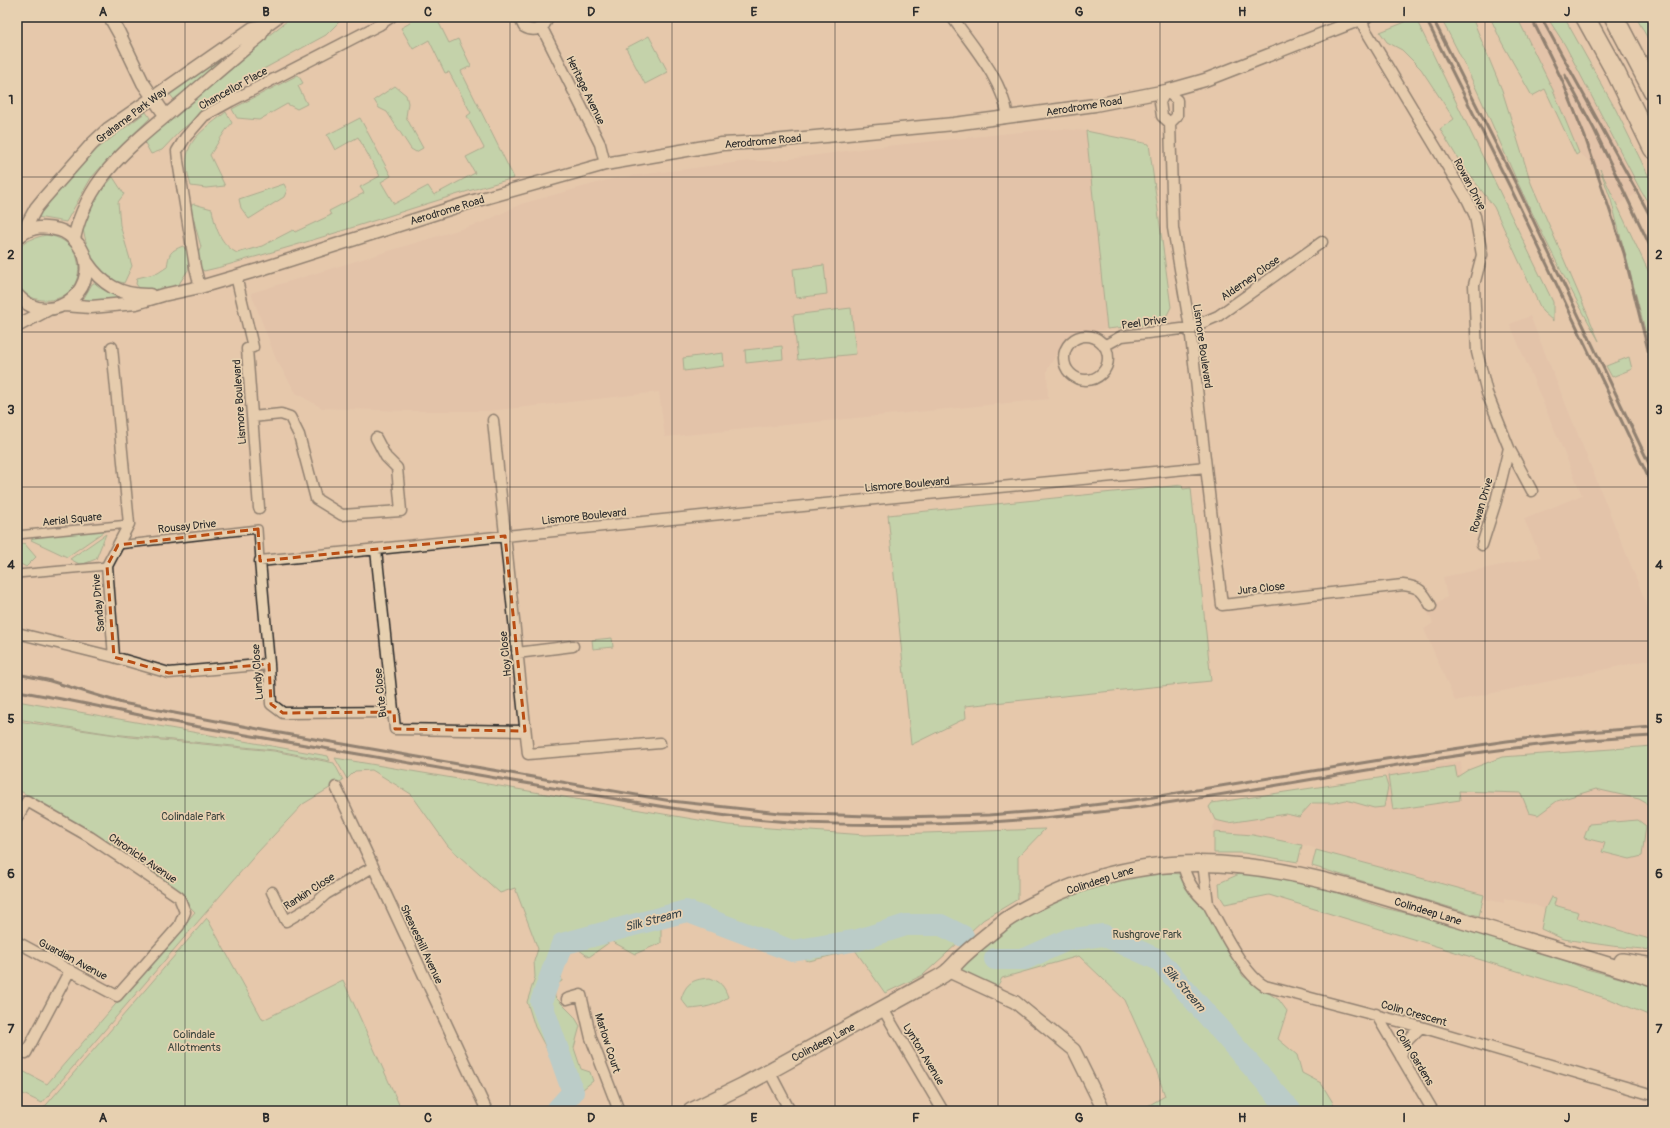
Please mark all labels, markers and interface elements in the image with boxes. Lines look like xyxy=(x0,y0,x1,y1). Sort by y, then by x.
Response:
text: A xyxy=(99,4,108,20)
text: B xyxy=(262,4,270,20)
text: C xyxy=(424,4,432,20)
text: D xyxy=(587,4,595,20)
text: E xyxy=(751,4,758,20)
text: F xyxy=(912,4,920,20)
text: G xyxy=(1075,4,1084,20)
text: H xyxy=(1238,4,1246,20)
text: I xyxy=(1402,4,1406,20)
text: J xyxy=(1564,4,1570,20)
street label: Heritage Avenue xyxy=(563,54,608,127)
street label: Chancellor Place xyxy=(197,64,270,113)
street label: Grahame Park Way xyxy=(93,84,169,146)
text: 1 xyxy=(8,92,14,108)
text: 1 xyxy=(1656,92,1662,108)
street label: Aerodrome Road xyxy=(1045,94,1123,119)
street label: Aerodrome Road xyxy=(724,132,802,151)
street label: Rowan Drive xyxy=(1451,156,1489,213)
street label: Aerodrome Road xyxy=(408,193,486,228)
text: 2 xyxy=(7,247,15,263)
text: 2 xyxy=(1655,247,1663,263)
street label: Alderney Close xyxy=(1218,253,1283,304)
street label: Lismore Boulevard xyxy=(1190,303,1215,389)
street label: Peel Drive xyxy=(1121,313,1168,332)
street label: Lismore Boulevard xyxy=(230,359,249,445)
text: 3 xyxy=(7,402,15,418)
text: 3 xyxy=(1655,402,1663,418)
street label: Lismore Boulevard xyxy=(864,474,950,495)
street label: Rowan Drive xyxy=(1467,476,1496,534)
street label: Lismore Boulevard xyxy=(541,506,627,527)
street label: Aerial Square xyxy=(42,510,103,529)
street label: Rousay Drive xyxy=(157,517,217,536)
text: 4 xyxy=(7,557,15,573)
text: 4 xyxy=(1655,557,1663,573)
street label: Sanday Drive xyxy=(89,573,108,633)
street label: Jura Close xyxy=(1237,579,1286,597)
street label: Hoy Close xyxy=(497,630,514,677)
street label: Lundy Close xyxy=(249,643,266,700)
street label: Bute Close xyxy=(371,667,390,718)
text: 5 xyxy=(7,711,15,727)
text: 5 xyxy=(1655,711,1663,727)
park label: Colindale Park xyxy=(161,810,225,823)
street label: Chronicle Avenue xyxy=(106,831,180,886)
street label: Colindeep Lane xyxy=(1065,863,1136,897)
text: 6 xyxy=(7,866,15,882)
text: 6 xyxy=(1655,866,1663,882)
street label: Rankin Close xyxy=(281,870,338,913)
street label: Colindeep Lane xyxy=(1393,895,1464,928)
street label: Sheaveshill Avenue xyxy=(397,902,446,986)
water label: Silk Stream xyxy=(623,905,684,935)
park label: Rushgrove Park xyxy=(1112,928,1182,941)
street label: Guardian Avenue xyxy=(36,936,110,983)
water label: Silk Stream xyxy=(1159,962,1209,1016)
street label: Colin Crescent xyxy=(1379,998,1449,1029)
street label: Marlow Court xyxy=(592,1012,623,1075)
street label: Colindeep Lane xyxy=(789,1020,858,1065)
text: 7 xyxy=(8,1021,15,1037)
street label: Lynton Avenue xyxy=(900,1021,947,1088)
text: 7 xyxy=(1656,1021,1663,1037)
street label: Colin Gardens xyxy=(1393,1027,1437,1088)
park label: Colindale Allotments xyxy=(167,1028,221,1054)
text: A xyxy=(99,1110,108,1126)
text: B xyxy=(262,1110,270,1126)
text: C xyxy=(424,1110,432,1126)
text: D xyxy=(587,1110,595,1126)
text: E xyxy=(751,1110,758,1126)
text: F xyxy=(912,1110,920,1126)
text: G xyxy=(1075,1110,1084,1126)
text: H xyxy=(1238,1110,1246,1126)
text: I xyxy=(1402,1110,1406,1126)
text: J xyxy=(1564,1110,1570,1126)

